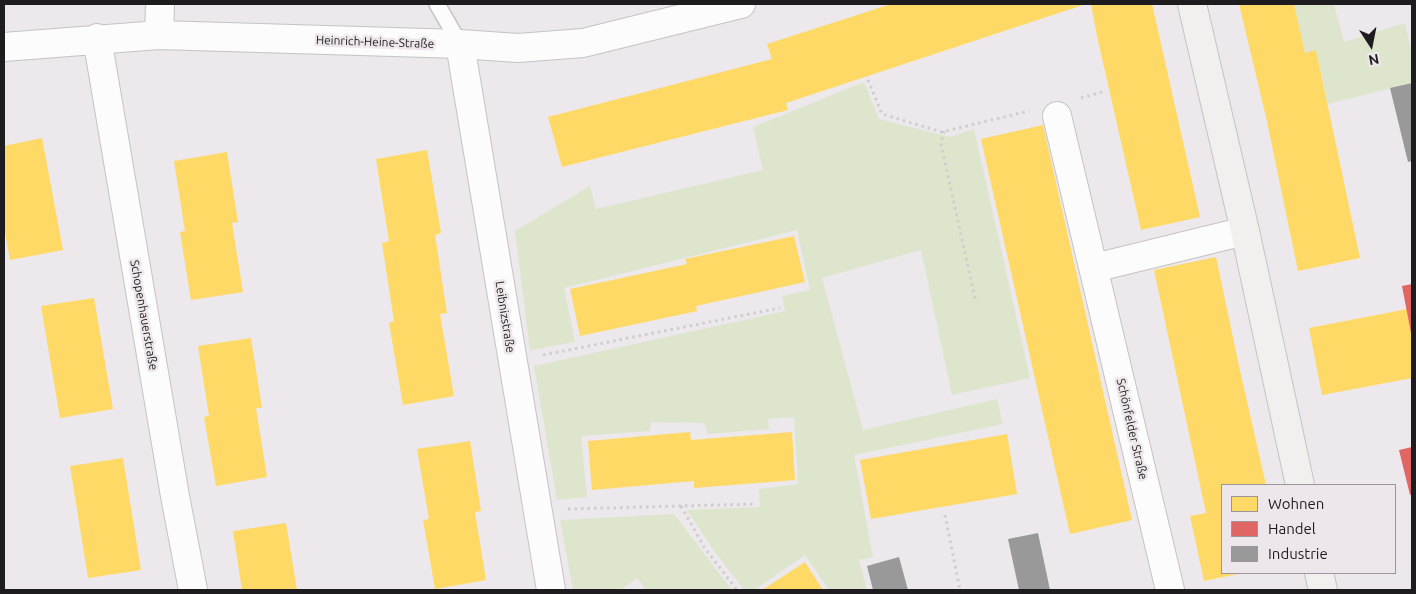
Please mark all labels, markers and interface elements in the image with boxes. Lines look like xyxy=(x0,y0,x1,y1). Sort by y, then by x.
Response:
north arrow xyxy=(1346,20,1396,70)
street label: Heinrich-Heine-Straße xyxy=(316,33,434,51)
text: N xyxy=(1367,51,1381,69)
street label: Schopenhauerstraße xyxy=(127,259,161,371)
street label: Leibnizstraße xyxy=(492,280,518,354)
street label: Schönfelder Straße xyxy=(1113,377,1151,481)
legend xyxy=(1221,484,1396,574)
text: Wohnen xyxy=(1268,495,1324,512)
text: Handel xyxy=(1268,520,1316,537)
text: Industrie xyxy=(1268,545,1328,562)

